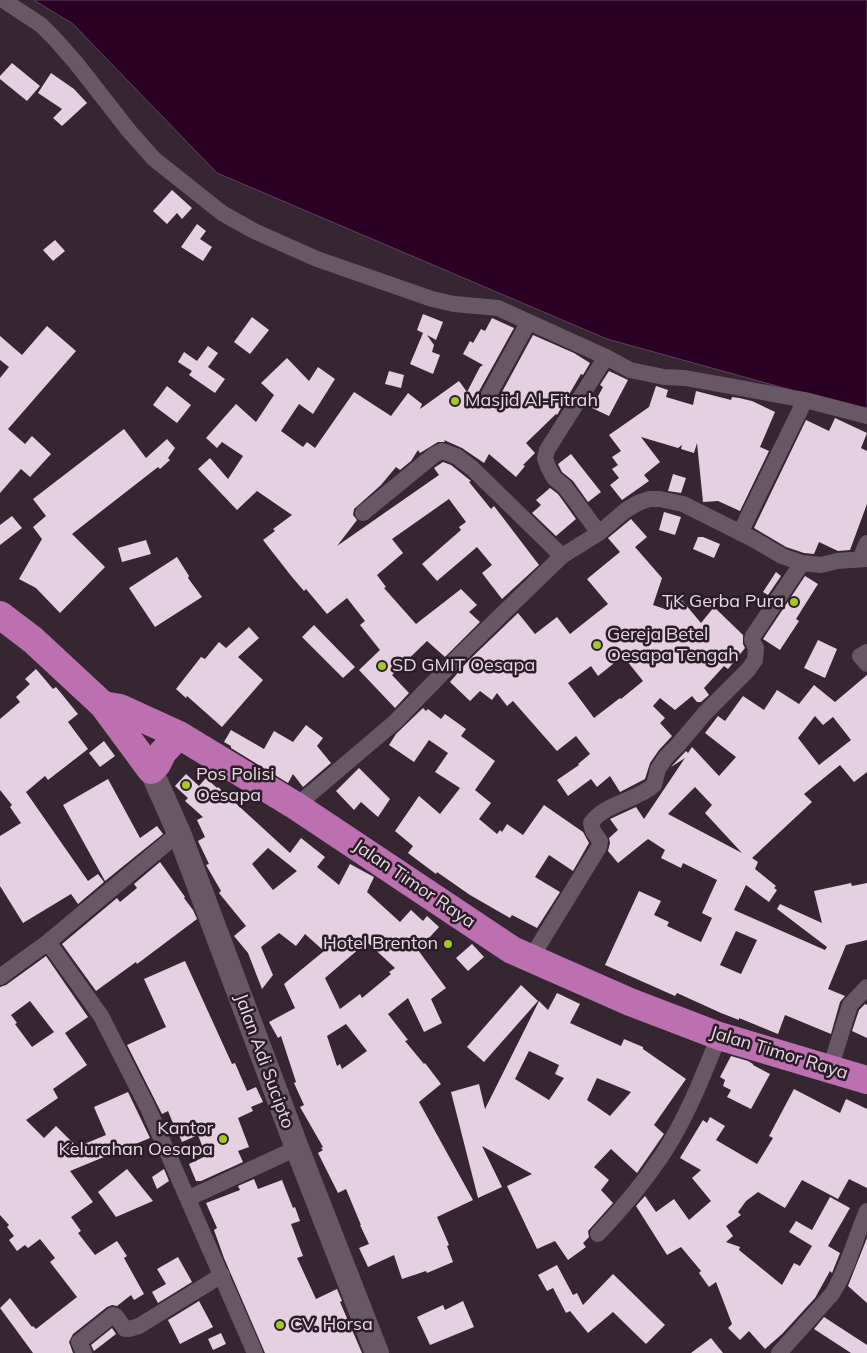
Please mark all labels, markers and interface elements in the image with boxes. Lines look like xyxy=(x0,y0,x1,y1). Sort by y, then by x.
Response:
place label: Masjid Al-Fitrah xyxy=(465,390,598,412)
marker: Masjid Al-Fitrah xyxy=(449,395,461,407)
place label: TK Gerba Pura xyxy=(662,591,784,613)
marker: TK Gerba Pura xyxy=(788,596,800,608)
place label: Gereja Betel Oesapa Tengah xyxy=(607,624,739,666)
marker: Gereja Betel Oesapa Tengah xyxy=(591,639,603,651)
place label: SD GMIT Oesapa xyxy=(392,655,535,677)
marker: SD GMIT Oesapa xyxy=(376,660,388,672)
place label: Pos Polisi Oesapa xyxy=(196,764,275,806)
marker: Pos Polisi Oesapa xyxy=(180,779,192,791)
street label: Jalan Timor Raya xyxy=(349,835,479,933)
place label: Hotel Brenton xyxy=(323,933,438,955)
marker: Hotel Brenton xyxy=(442,938,454,950)
street label: Jalan Adi Sucipto xyxy=(230,991,298,1131)
street label: Jalan Timor Raya xyxy=(708,1022,850,1084)
place label: Kantor Kelurahan Oesapa xyxy=(58,1118,213,1160)
marker: Kantor Kelurahan Oesapa xyxy=(217,1133,229,1145)
place label: CV. Horsa xyxy=(290,1314,373,1336)
marker: CV. Horsa xyxy=(274,1319,286,1331)

